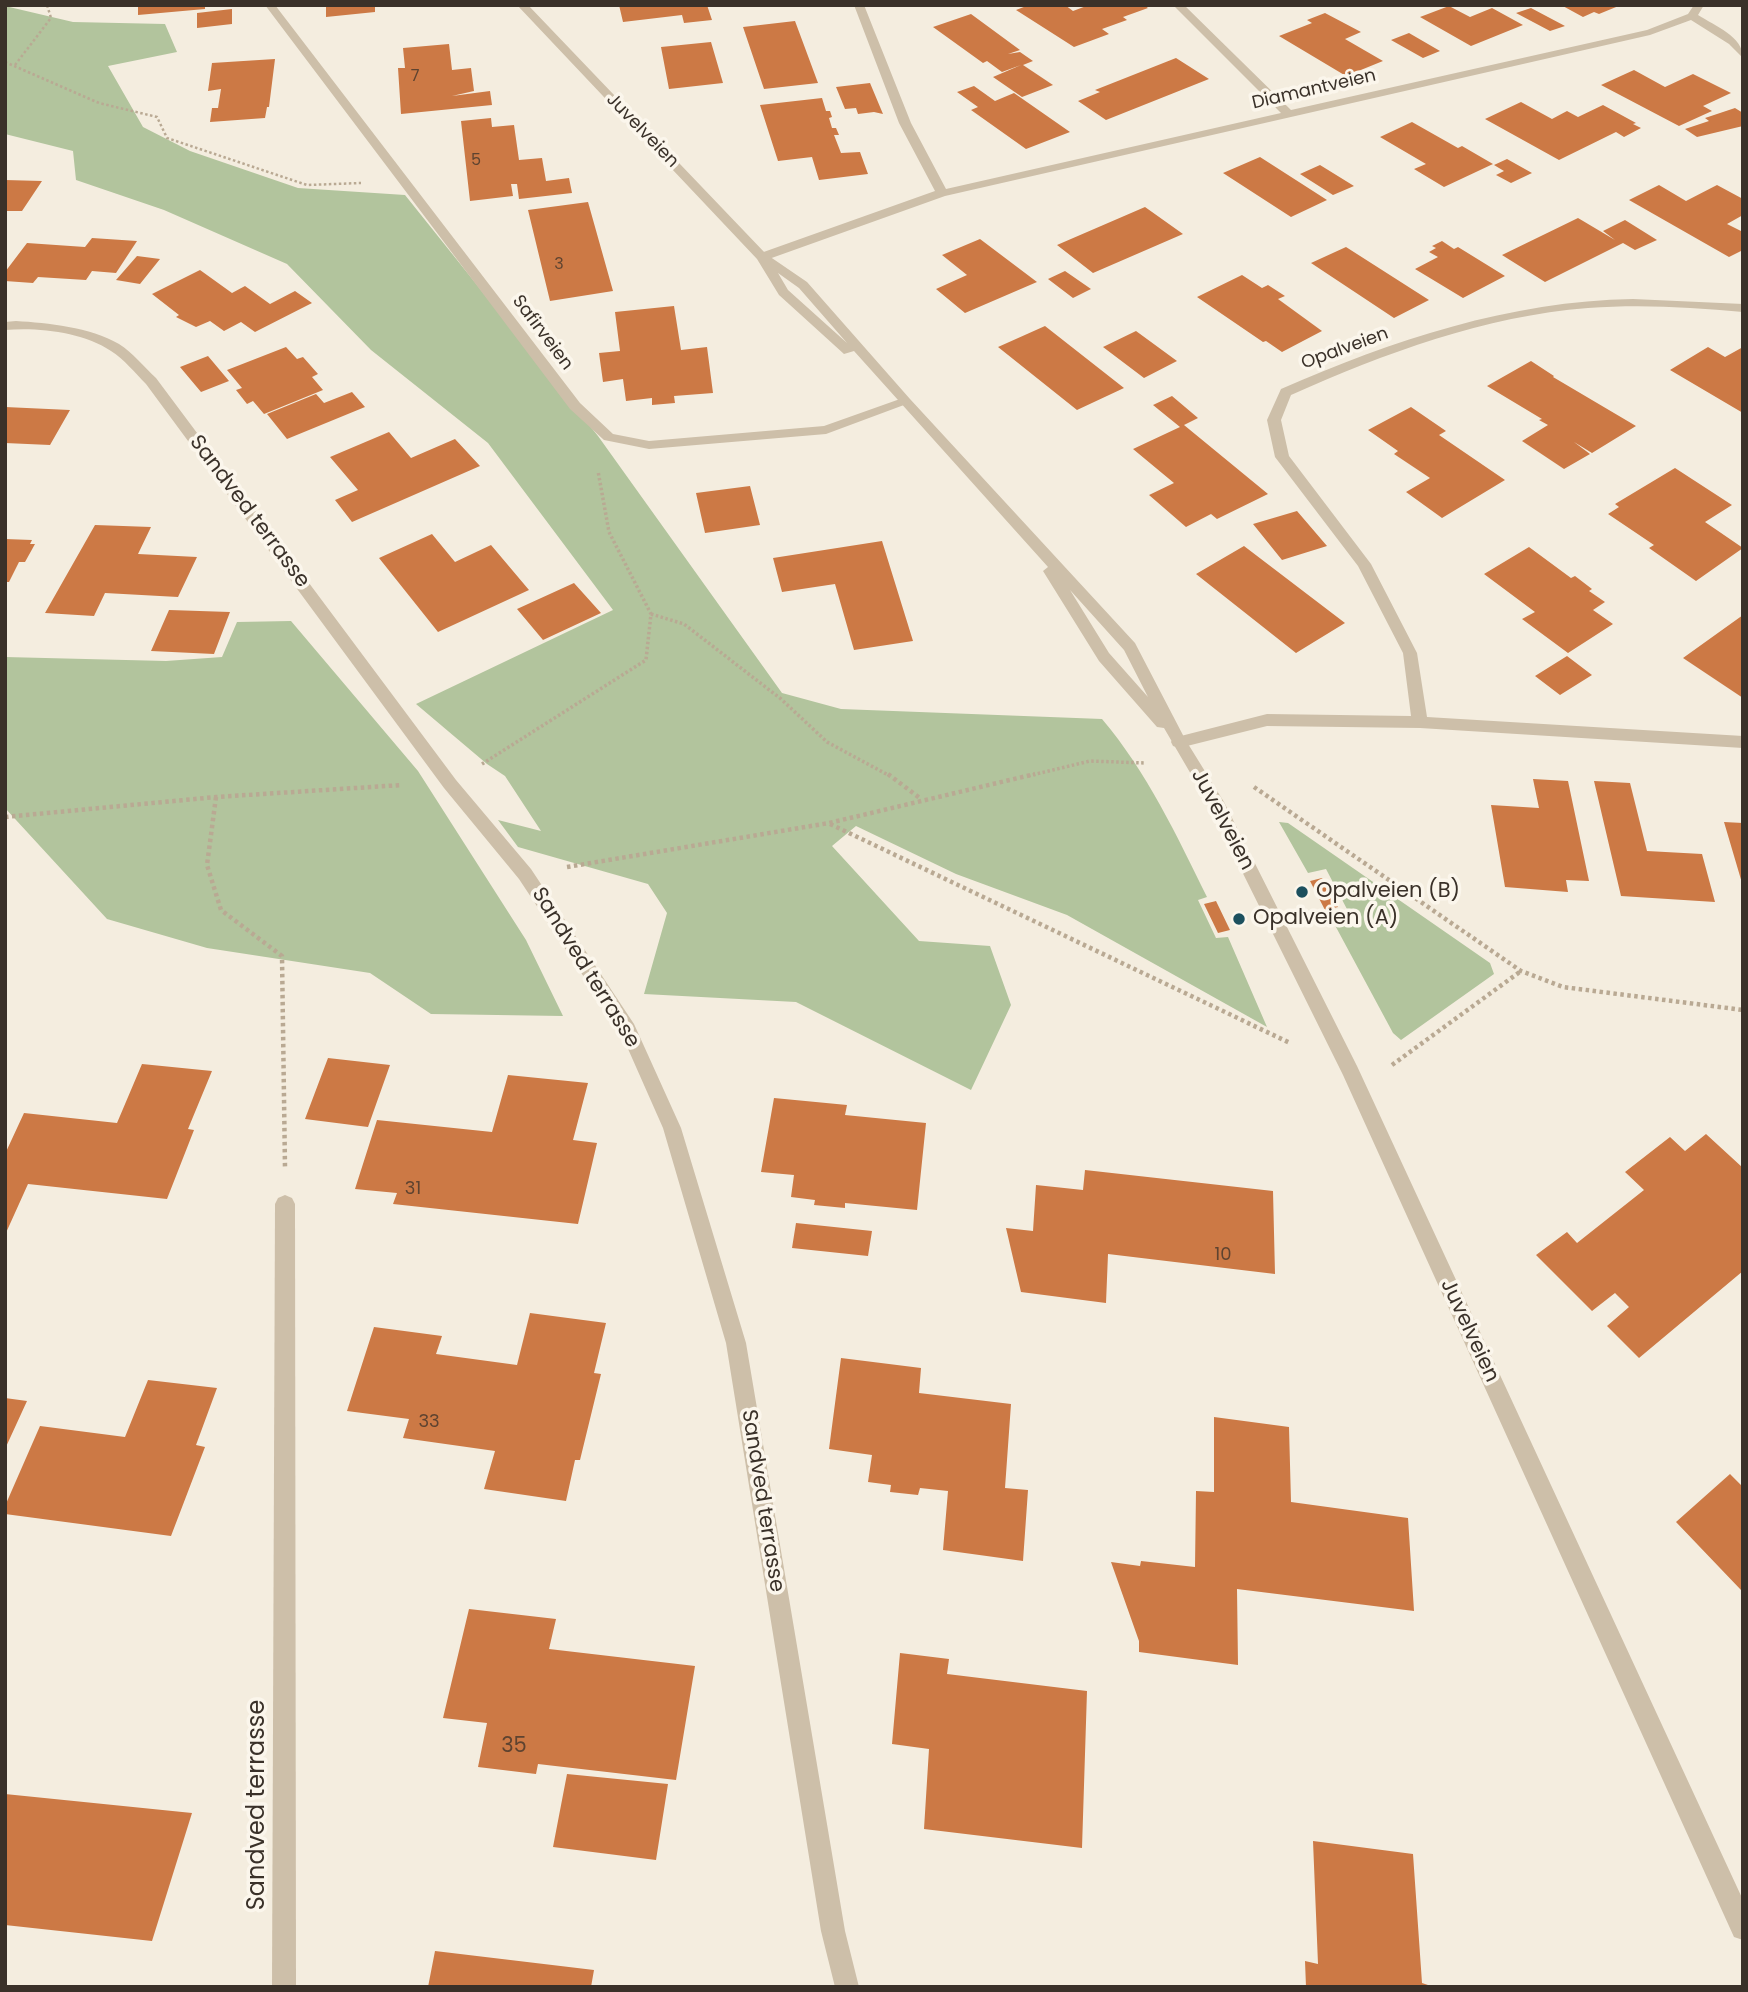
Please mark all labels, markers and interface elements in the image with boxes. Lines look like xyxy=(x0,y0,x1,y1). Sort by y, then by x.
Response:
street label: Diamantveien xyxy=(1250,65,1378,115)
house number: 7 xyxy=(411,67,419,87)
street label: Juvelveien xyxy=(601,89,683,173)
house number: 5 xyxy=(471,151,481,171)
house number: 3 xyxy=(554,255,564,275)
street label: Safirveien xyxy=(507,291,577,375)
street label: Opalveien xyxy=(1298,323,1392,375)
street label: Sandved terrasse xyxy=(184,431,314,593)
street label: Juvelveien xyxy=(1185,765,1259,875)
place label: Opalveien (B) xyxy=(1316,879,1460,905)
street label: Sandved terrasse xyxy=(526,883,644,1053)
marker: Opalveien (B) xyxy=(1294,884,1310,900)
place label: Opalveien (A) xyxy=(1253,906,1398,932)
marker: Opalveien (A) xyxy=(1231,911,1247,927)
house number: 31 xyxy=(405,1178,421,1200)
house number: 10 xyxy=(1214,1244,1232,1266)
street label: Juvelveien xyxy=(1434,1275,1504,1387)
street label: Sandved terrasse xyxy=(735,1408,789,1594)
house number: 33 xyxy=(418,1411,440,1433)
street label: Sandved terrasse xyxy=(244,1700,272,1910)
house number: 35 xyxy=(501,1734,527,1760)

